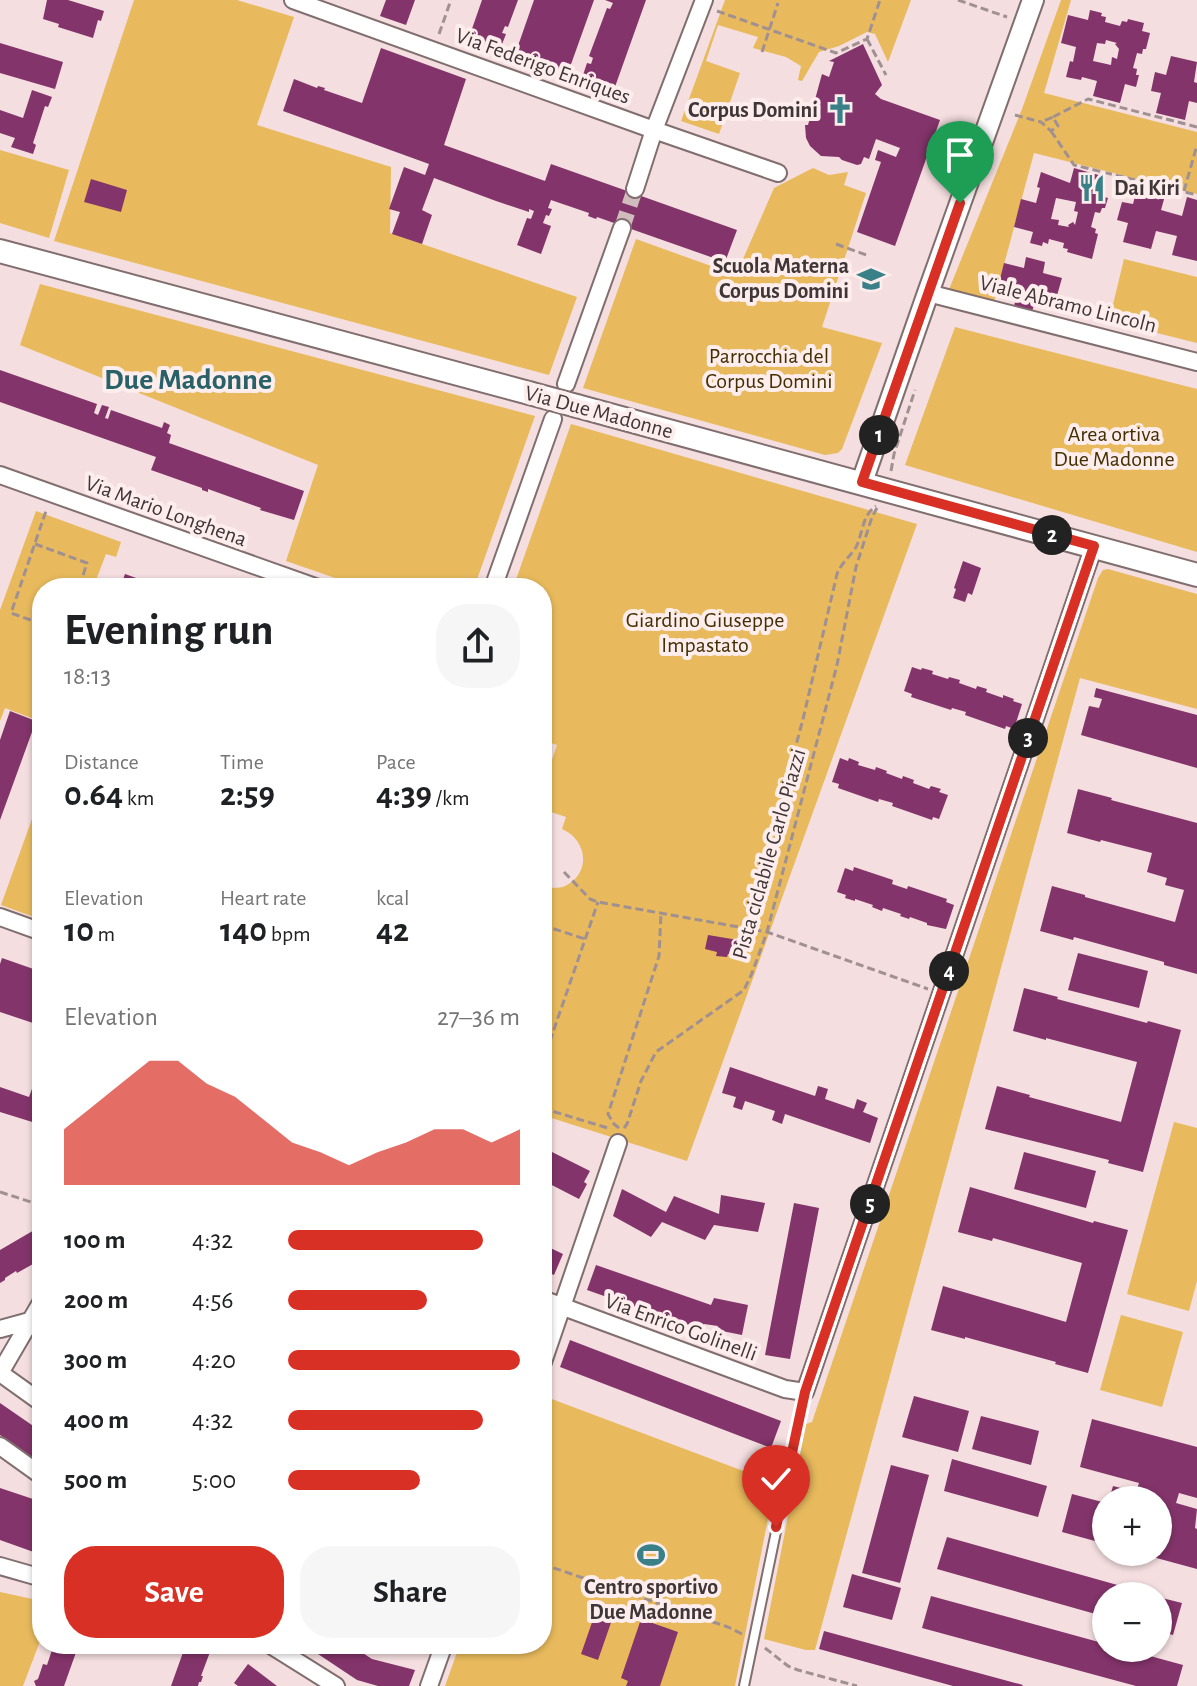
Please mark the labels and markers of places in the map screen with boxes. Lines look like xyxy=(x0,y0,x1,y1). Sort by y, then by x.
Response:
church icon: Corpus Domini xyxy=(825,95,855,125)
place label: Corpus Domini xyxy=(688,99,818,121)
pin xyxy=(926,121,994,203)
restaurant icon: Dai Kiri xyxy=(1077,173,1107,203)
place label: Dai Kiri xyxy=(1114,177,1180,199)
place label: Scuola Materna Corpus Domini xyxy=(712,255,849,302)
school or university icon: Scuola Materna Corpus Domini xyxy=(856,264,886,294)
pin: 1 xyxy=(859,415,899,455)
pin: 2 xyxy=(1032,515,1072,555)
pin: 3 xyxy=(1008,718,1048,758)
pin: 4 xyxy=(929,951,969,991)
pin: 5 xyxy=(850,1184,890,1224)
pin xyxy=(742,1445,810,1527)
sports icon: Centro sportivo Due Madonne xyxy=(636,1540,666,1570)
place label: Centro sportivo Due Madonne xyxy=(584,1576,718,1623)

